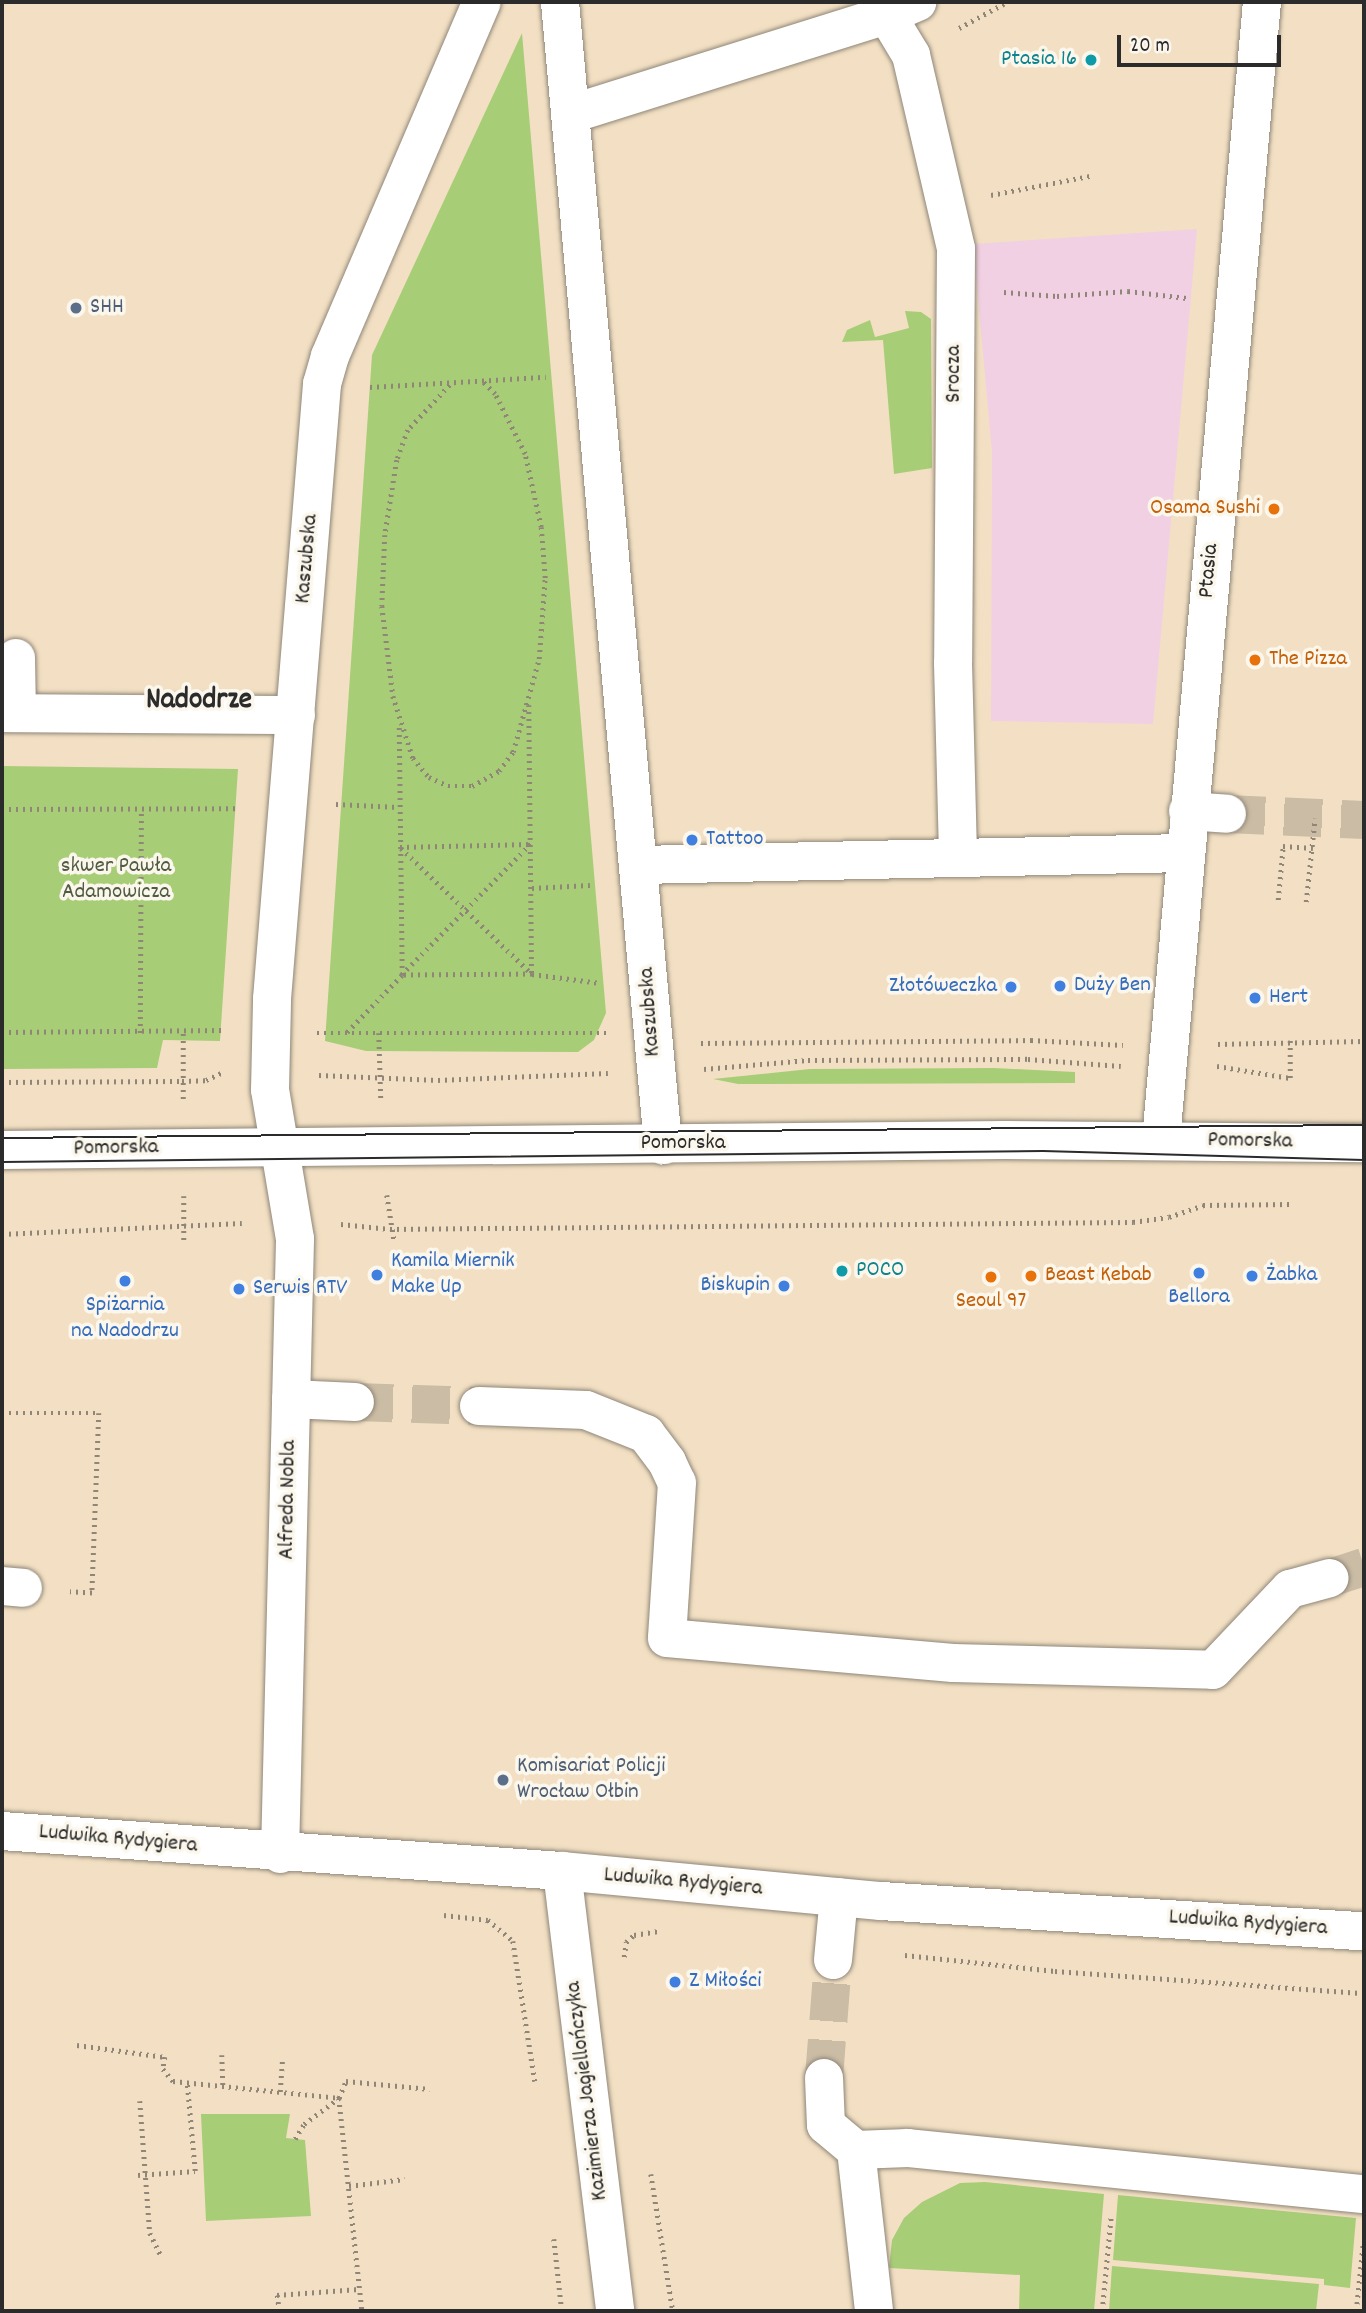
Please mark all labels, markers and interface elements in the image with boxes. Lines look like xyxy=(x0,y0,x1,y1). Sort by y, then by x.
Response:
scale bar xyxy=(1121,21,1286,65)
text: 20 m xyxy=(1130,32,1170,62)
place label: Ptasia 16 xyxy=(1001,46,1077,74)
marker: Ptasia 16 xyxy=(1083,52,1099,68)
place label: SHH xyxy=(90,294,124,322)
marker: SHH xyxy=(68,300,84,316)
street label: Srocza xyxy=(941,345,969,403)
place label: Osama Sushi xyxy=(1150,495,1260,523)
marker: Osama Sushi xyxy=(1266,501,1282,517)
street label: Kaszubska xyxy=(290,513,326,605)
street label: Ptasia xyxy=(1194,543,1226,599)
place label: The Pizza xyxy=(1269,646,1347,674)
marker: The Pizza xyxy=(1247,652,1263,668)
district label: Nadodrze xyxy=(146,684,252,720)
place label: Tattoo xyxy=(706,826,763,854)
marker: Tattoo xyxy=(684,832,700,848)
park label: skwer Pawła Adamowicza xyxy=(61,853,171,907)
street label: Kaszubska xyxy=(634,966,668,1058)
place label: Duży Ben xyxy=(1074,972,1151,1000)
place label: Złotóweczka xyxy=(889,973,997,1001)
marker: Duży Ben xyxy=(1052,978,1068,994)
marker: Złotóweczka xyxy=(1003,979,1019,995)
place label: Hert xyxy=(1269,984,1308,1012)
marker: Hert xyxy=(1247,990,1263,1006)
street label: Pomorska xyxy=(1207,1127,1293,1157)
street label: Pomorska xyxy=(640,1130,726,1158)
street label: Pomorska xyxy=(73,1134,159,1164)
place label: Kamila Miernik Make Up xyxy=(391,1248,515,1302)
place label: POCO xyxy=(856,1257,904,1285)
place label: Beast Kebab xyxy=(1045,1262,1152,1290)
place label: Żabka xyxy=(1266,1262,1317,1290)
marker: POCO xyxy=(834,1263,850,1279)
marker: Bellora xyxy=(1191,1265,1207,1281)
marker: Kamila Miernik Make Up xyxy=(369,1267,385,1283)
marker: Beast Kebab xyxy=(1023,1268,1039,1284)
marker: Żabka xyxy=(1244,1268,1260,1284)
marker: Seoul 97 xyxy=(983,1269,999,1285)
place label: Biskupin xyxy=(700,1272,770,1300)
marker: Spiżarnia na Nadodrzu xyxy=(117,1273,133,1289)
place label: Serwis RTV xyxy=(253,1275,347,1303)
marker: Biskupin xyxy=(776,1278,792,1294)
marker: Serwis RTV xyxy=(231,1281,247,1297)
place label: Bellora xyxy=(1168,1284,1230,1312)
place label: Seoul 97 xyxy=(956,1288,1026,1316)
place label: Spiżarnia na Nadodrzu xyxy=(71,1292,179,1346)
street label: Alfreda Nobla xyxy=(274,1440,304,1560)
place label: Komisariat Policji Wrocław Ołbin xyxy=(517,1753,665,1807)
marker: Komisariat Policji Wrocław Ołbin xyxy=(495,1772,511,1788)
street label: Ludwika Rydygiera xyxy=(38,1819,198,1861)
street label: Ludwika Rydygiera xyxy=(603,1862,763,1904)
street label: Ludwika Rydygiera xyxy=(1168,1905,1328,1943)
place label: Z Miłości xyxy=(689,1968,762,1996)
marker: Z Miłości xyxy=(667,1974,683,1990)
street label: Kazimierza Jagiellończyka xyxy=(561,1980,615,2202)

